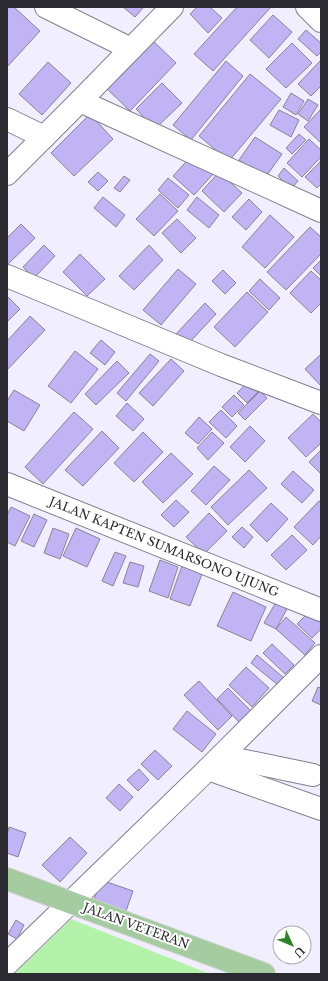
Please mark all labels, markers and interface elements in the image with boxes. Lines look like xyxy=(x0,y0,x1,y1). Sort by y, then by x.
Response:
street label: JALAN KAPTEN SUMARSONO UJUNG xyxy=(45,493,282,600)
street label: JALAN VETERAN xyxy=(79,899,191,952)
north arrow xyxy=(272,925,312,965)
text: U xyxy=(291,944,308,961)

